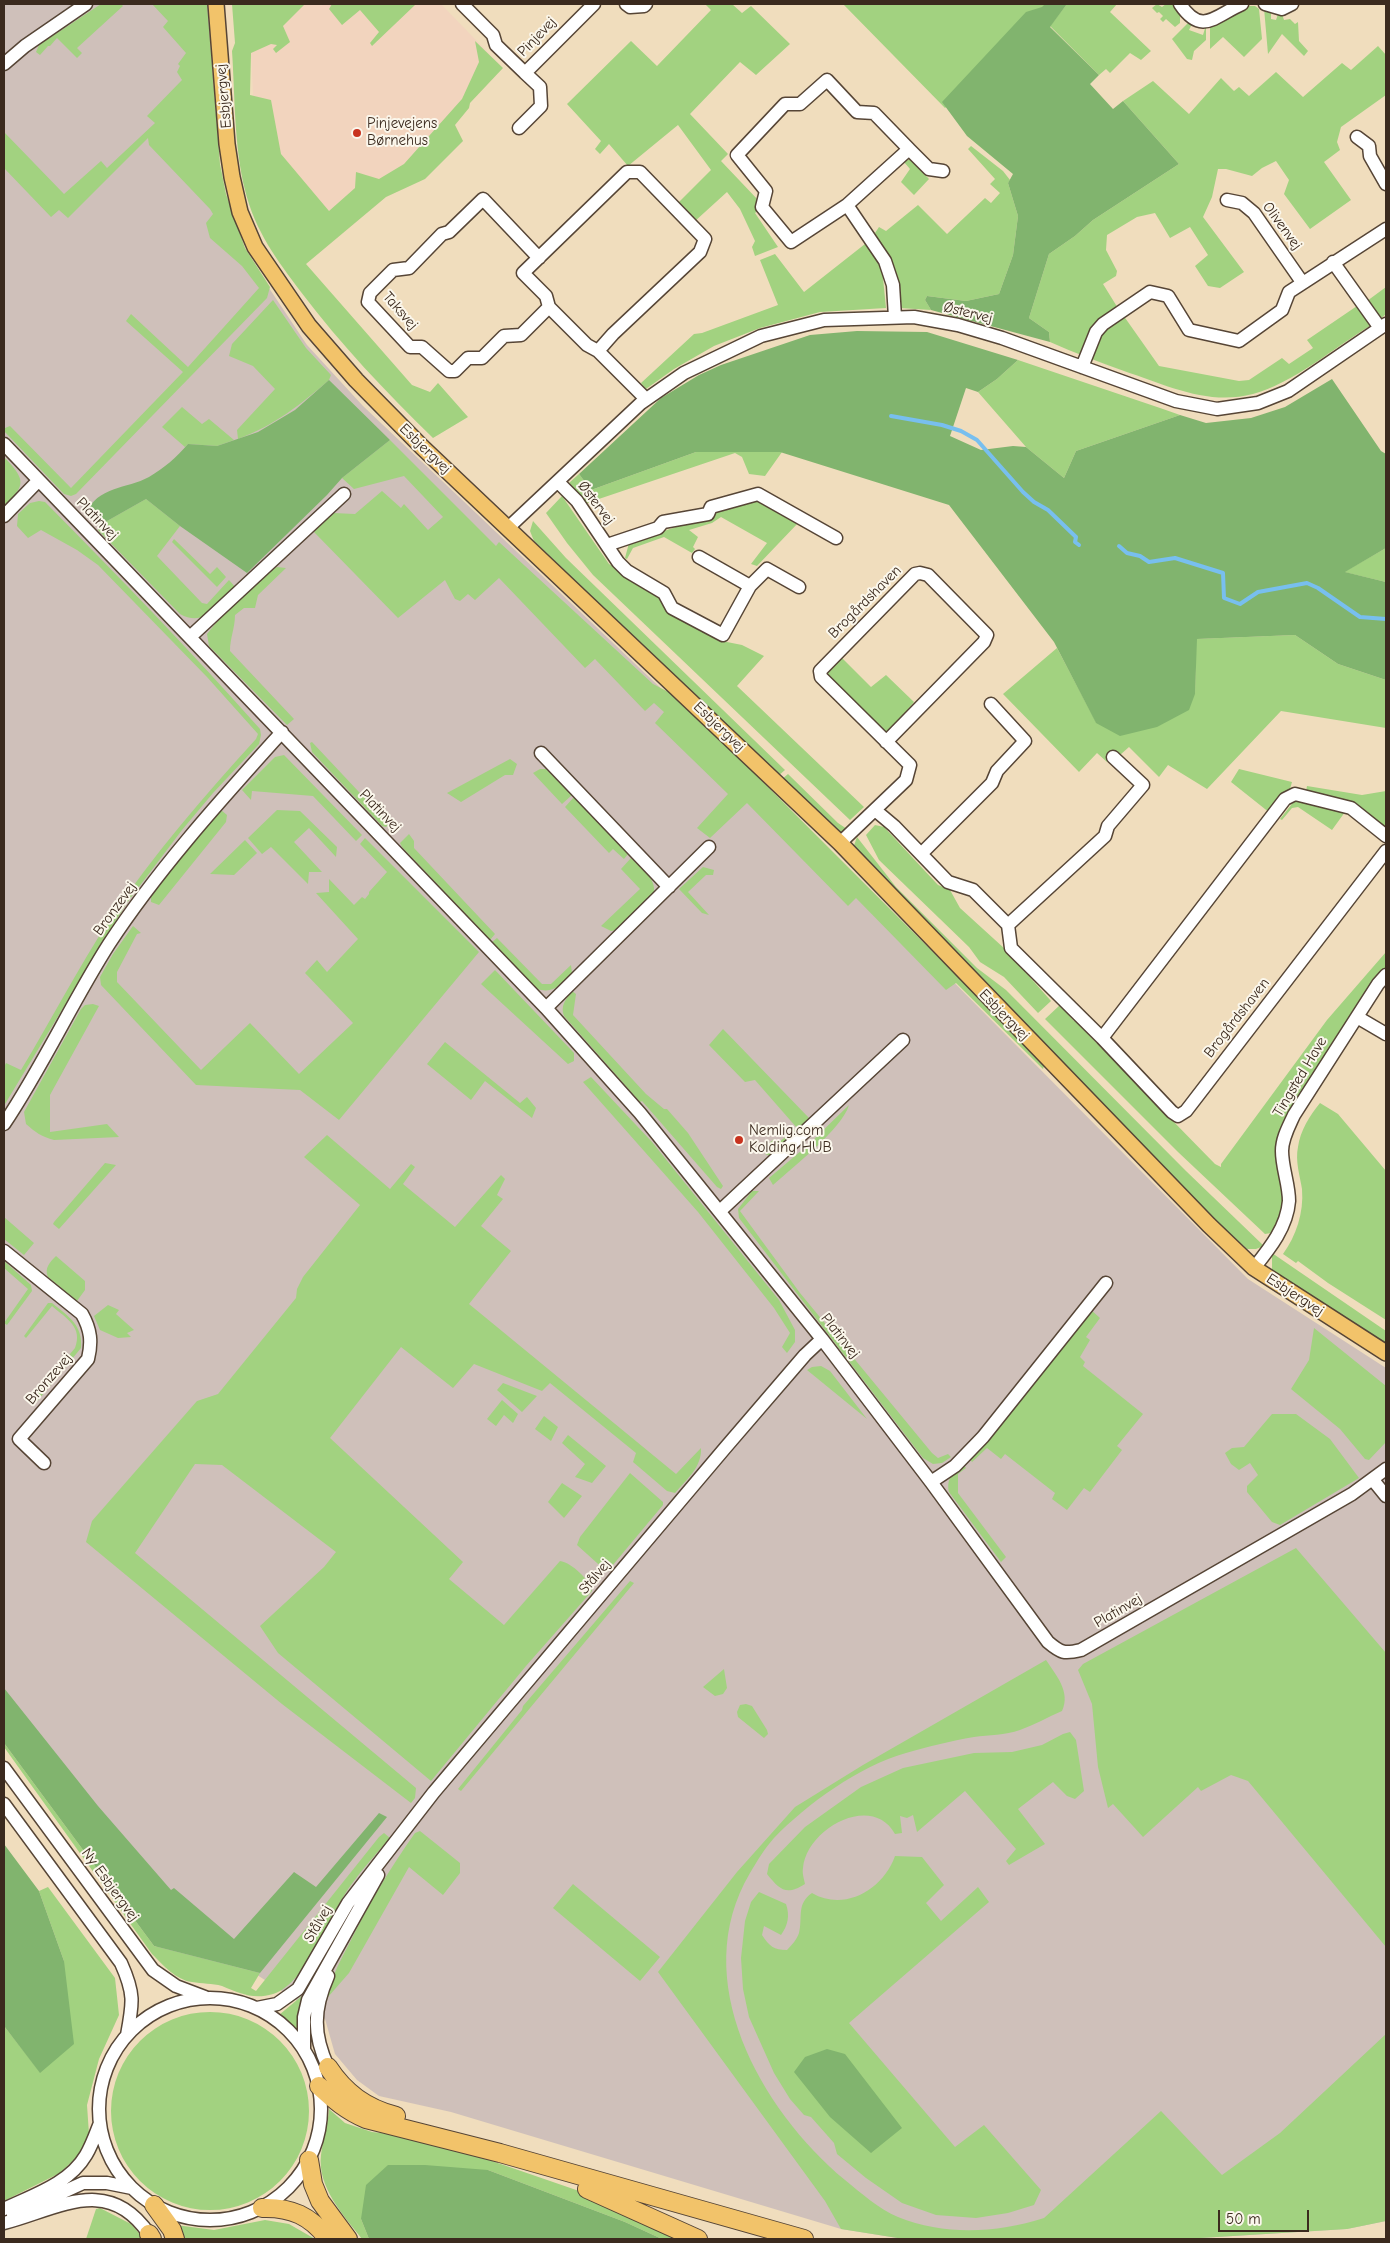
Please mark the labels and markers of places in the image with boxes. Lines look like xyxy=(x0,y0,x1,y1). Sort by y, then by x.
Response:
place label: Pinjevejens Børnehus xyxy=(367,115,437,150)
marker: Pinjevejens Børnehus xyxy=(351,127,363,139)
place label: Nemlig.com Kolding HUB xyxy=(749,1122,832,1157)
marker: Nemlig.com Kolding HUB xyxy=(733,1134,745,1146)

